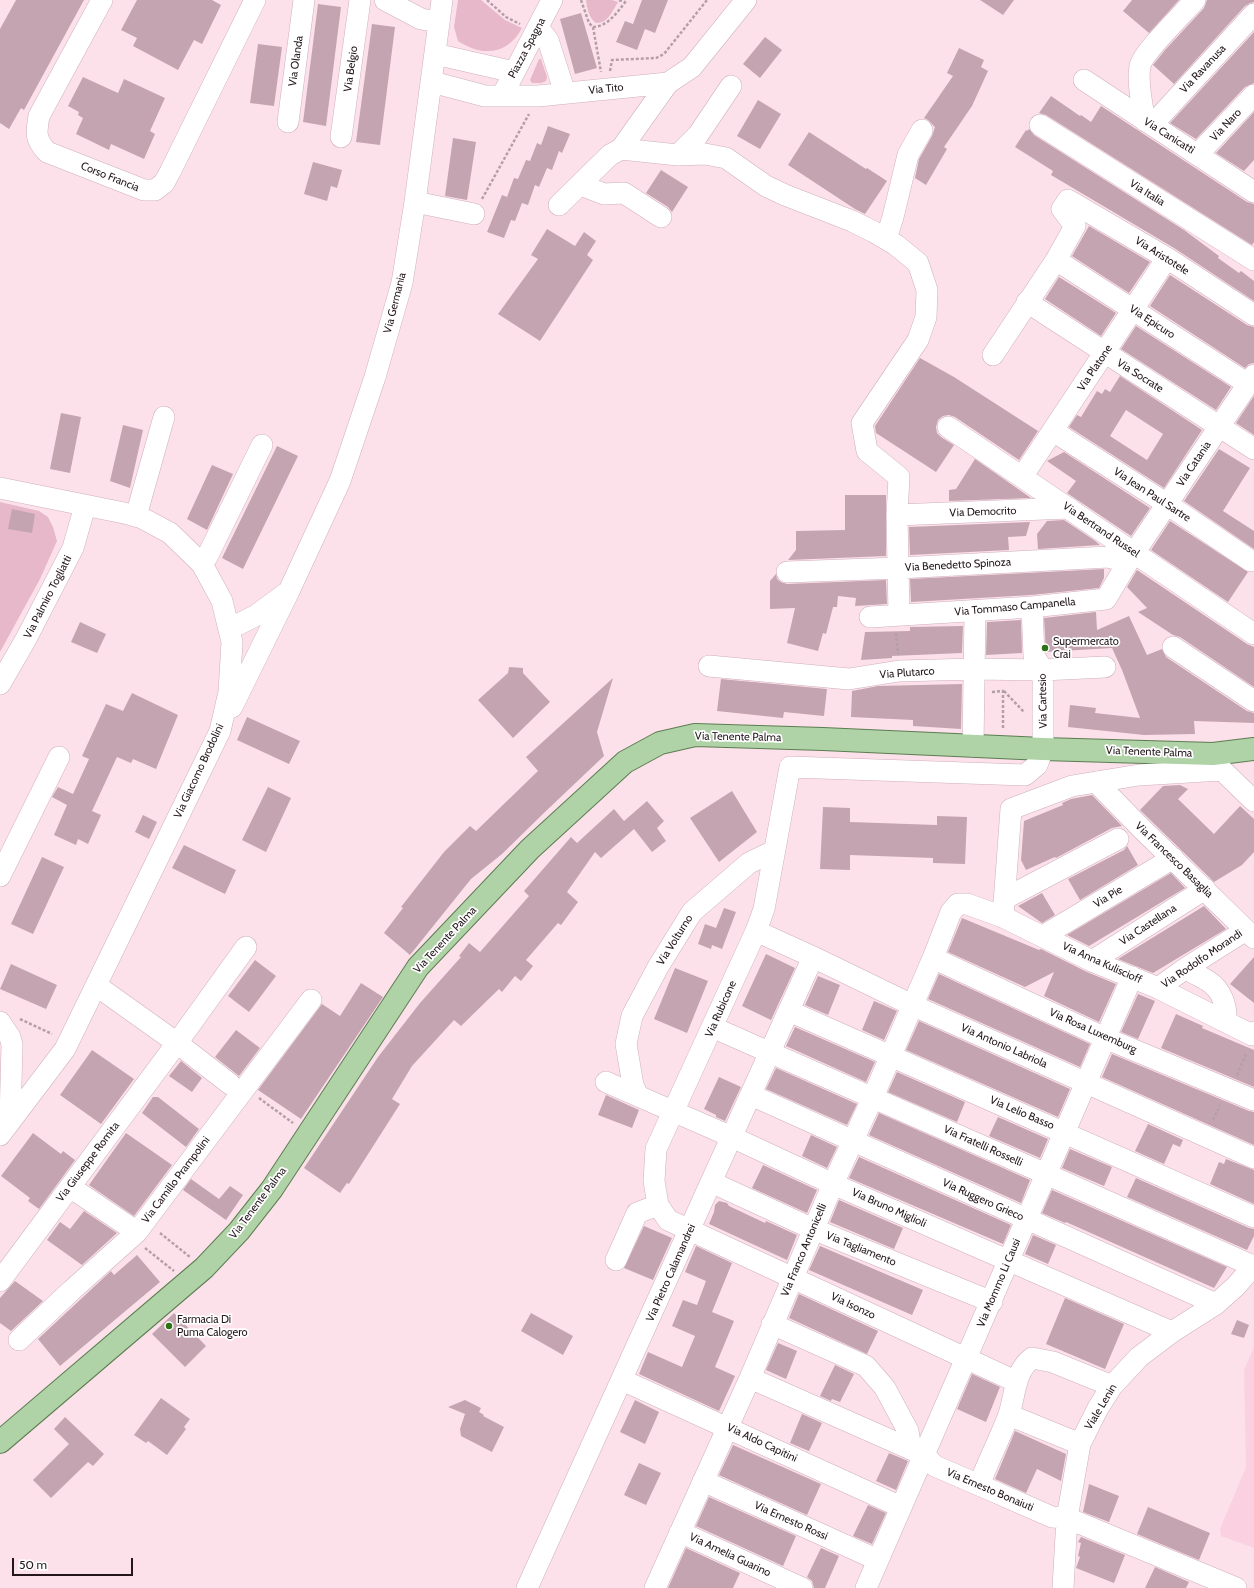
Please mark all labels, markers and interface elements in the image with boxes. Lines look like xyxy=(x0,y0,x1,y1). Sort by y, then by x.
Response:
street label: Piazza Spagna xyxy=(506,15,548,81)
street label: Via Olanda xyxy=(286,35,306,87)
street label: Via Ravanusa xyxy=(1177,42,1229,96)
street label: Via Belgio xyxy=(341,45,361,93)
street label: Via Tito xyxy=(588,81,624,97)
street label: Via Naro xyxy=(1208,106,1244,144)
street label: Via Canicattì xyxy=(1141,115,1197,157)
street label: Corso Francia xyxy=(79,159,141,195)
street label: Via Italia xyxy=(1127,177,1167,209)
street label: Via Aristotele xyxy=(1132,234,1192,278)
street label: Via Germania xyxy=(381,271,409,335)
street label: Via Epicuro xyxy=(1127,302,1177,342)
street label: Via Platone xyxy=(1075,342,1115,394)
street label: Via Socrate xyxy=(1114,356,1166,396)
street label: Via Catania xyxy=(1174,439,1214,489)
street label: Via Jean Paul Sartre xyxy=(1111,465,1193,525)
street label: Via Bertrand Russel xyxy=(1060,499,1142,561)
street label: Via Democrito xyxy=(949,504,1017,520)
street label: Via Palmiro Togliatti xyxy=(21,553,75,641)
street label: Via Benedetto Spinoza xyxy=(905,556,1011,574)
street label: Via Tommaso Campanella xyxy=(954,595,1076,619)
place label: Supermercato Crai xyxy=(1053,635,1119,661)
marker: Supermercato Crai xyxy=(1040,643,1050,653)
street label: Via Plutarco xyxy=(879,664,935,682)
street label: Via Cartesio xyxy=(1036,673,1050,729)
street label: Via Giacomo Brodolini xyxy=(171,722,227,820)
street label: Via Tenente Palma xyxy=(695,730,781,744)
street label: Via Tenente Palma xyxy=(1106,744,1192,760)
street label: Via Francesco Basaglia xyxy=(1132,819,1216,901)
street label: Via Pie xyxy=(1091,883,1125,911)
street label: Via Castellana xyxy=(1117,902,1179,948)
street label: Via Tenente Palma xyxy=(411,904,479,976)
street label: Via Volturno xyxy=(654,912,696,968)
street label: Via Rodolfo Morandi xyxy=(1159,927,1245,991)
street label: Via Anna Kuliscioff xyxy=(1060,939,1144,987)
street label: Via Rubicone xyxy=(703,979,739,1039)
street label: Via Rosa Luxemburg xyxy=(1047,1006,1139,1056)
street label: Via Antonio Labriola xyxy=(959,1021,1049,1071)
street label: Via Lelio Basso xyxy=(988,1093,1056,1133)
street label: Via Giuseppe Romita xyxy=(54,1119,122,1205)
street label: Via Fratelli Rosselli xyxy=(941,1123,1025,1169)
street label: Via Camillo Prampolini xyxy=(139,1134,213,1226)
street label: Via Tenente Palma xyxy=(227,1165,289,1241)
street label: Via Ruggero Grieco xyxy=(940,1176,1026,1224)
street label: Via Bruno Miglioli xyxy=(850,1186,928,1230)
street label: Via Franco Antonicelli xyxy=(778,1201,830,1299)
street label: Via Pietro Calamandrei xyxy=(644,1222,698,1324)
street label: Via Tagliamento xyxy=(824,1229,898,1269)
street label: Via Mommo Li Causi xyxy=(974,1237,1024,1329)
street label: Via Isonzo xyxy=(829,1290,877,1322)
place label: Farmacia Di Puma Calogero xyxy=(177,1313,248,1339)
marker: Farmacia Di Puma Calogero xyxy=(164,1321,174,1331)
street label: Viale Lenin xyxy=(1082,1382,1120,1432)
street label: Via Aldo Capitini xyxy=(725,1421,799,1465)
street label: Via Ernesto Bonaiuti xyxy=(944,1466,1036,1514)
street label: Via Ernesto Rossi xyxy=(752,1499,830,1543)
street label: Via Amelia Guarino xyxy=(687,1530,773,1580)
scale bar xyxy=(14,1550,135,1576)
text: 50 m xyxy=(19,1557,47,1572)

